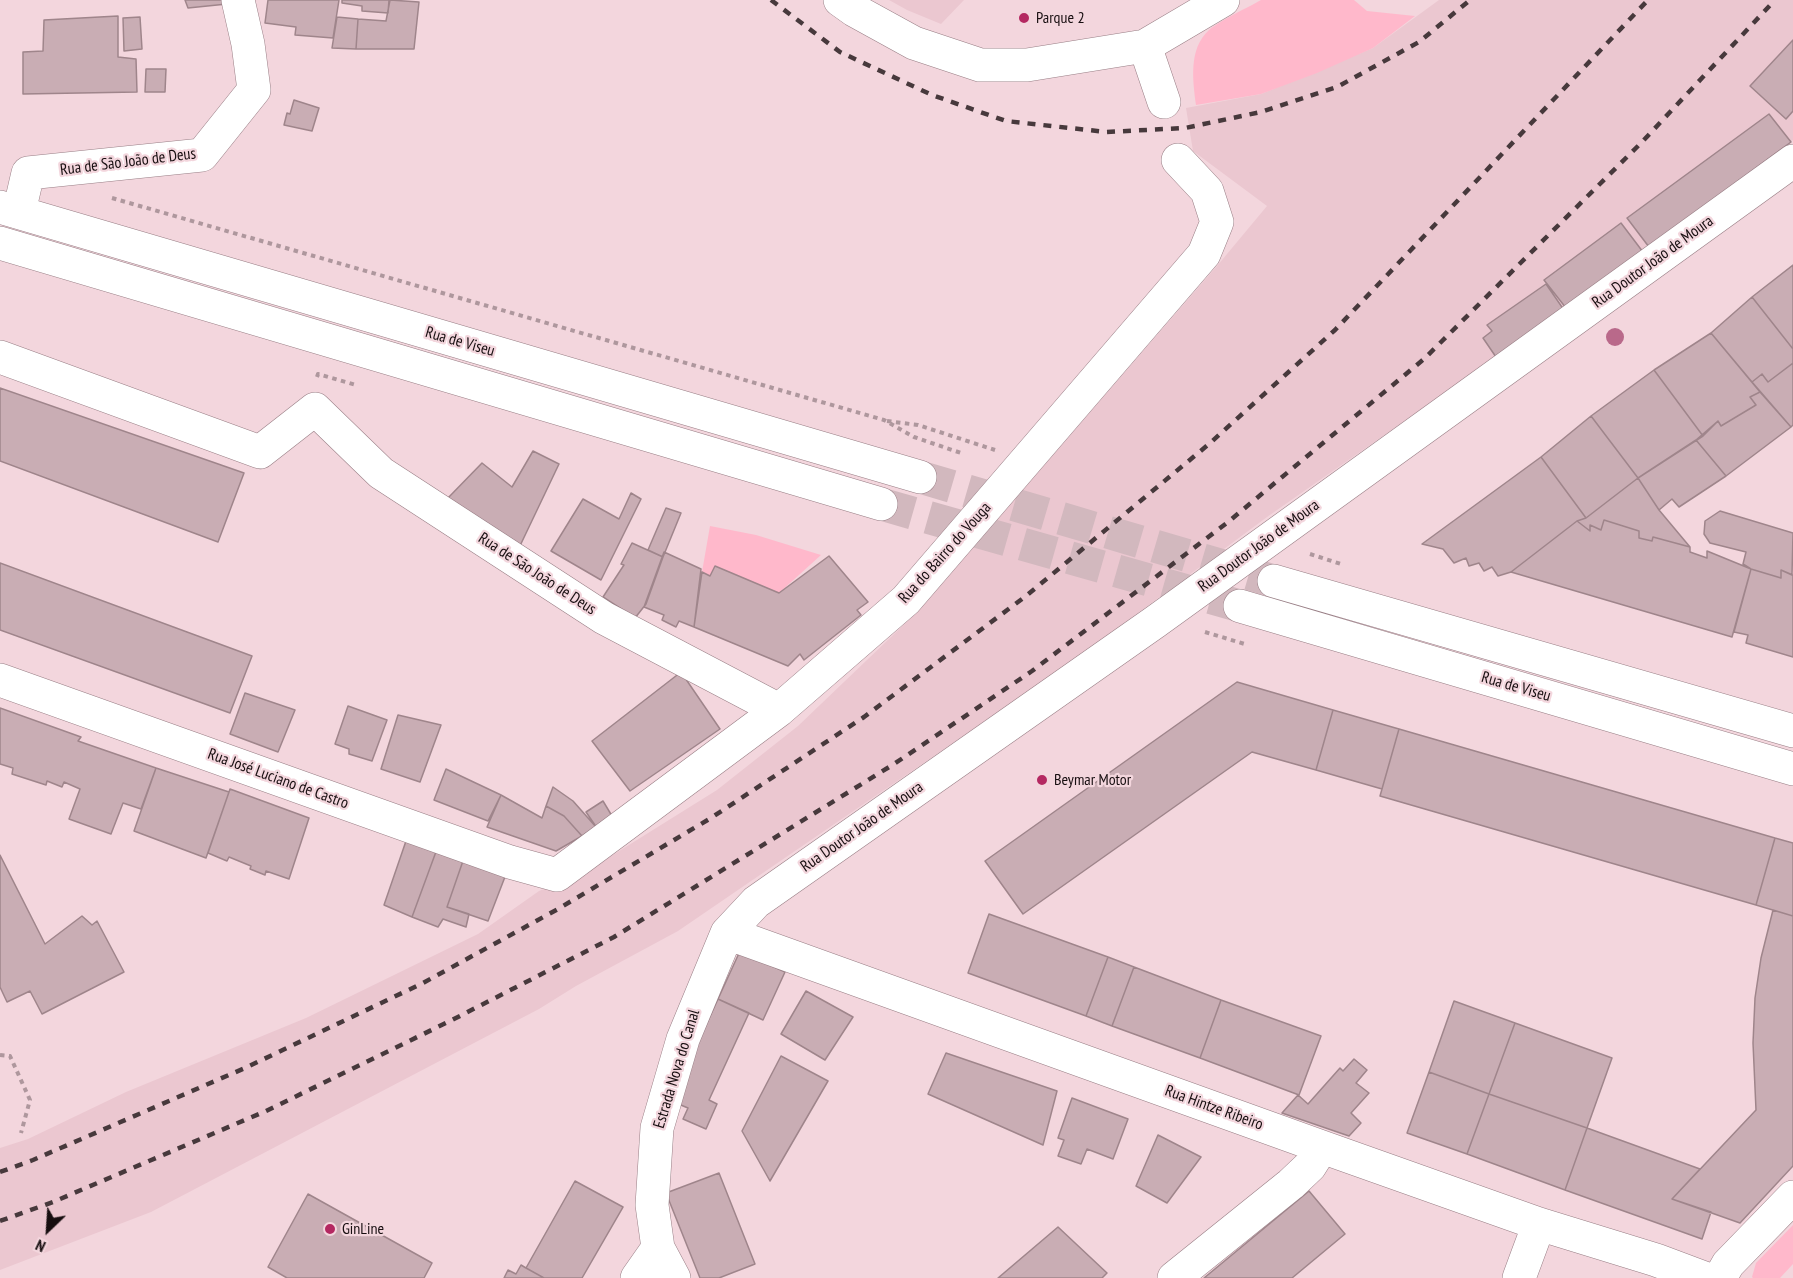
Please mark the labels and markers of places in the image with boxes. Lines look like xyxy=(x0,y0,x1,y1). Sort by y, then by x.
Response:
place label: Parque 2 xyxy=(1036,8,1085,28)
marker: Parque 2 xyxy=(1017,11,1031,25)
place label: Beymar Motor xyxy=(1054,770,1131,790)
marker: Beymar Motor xyxy=(1035,773,1049,787)
place label: GinLine xyxy=(342,1219,384,1239)
marker: GinLine xyxy=(323,1222,337,1236)

